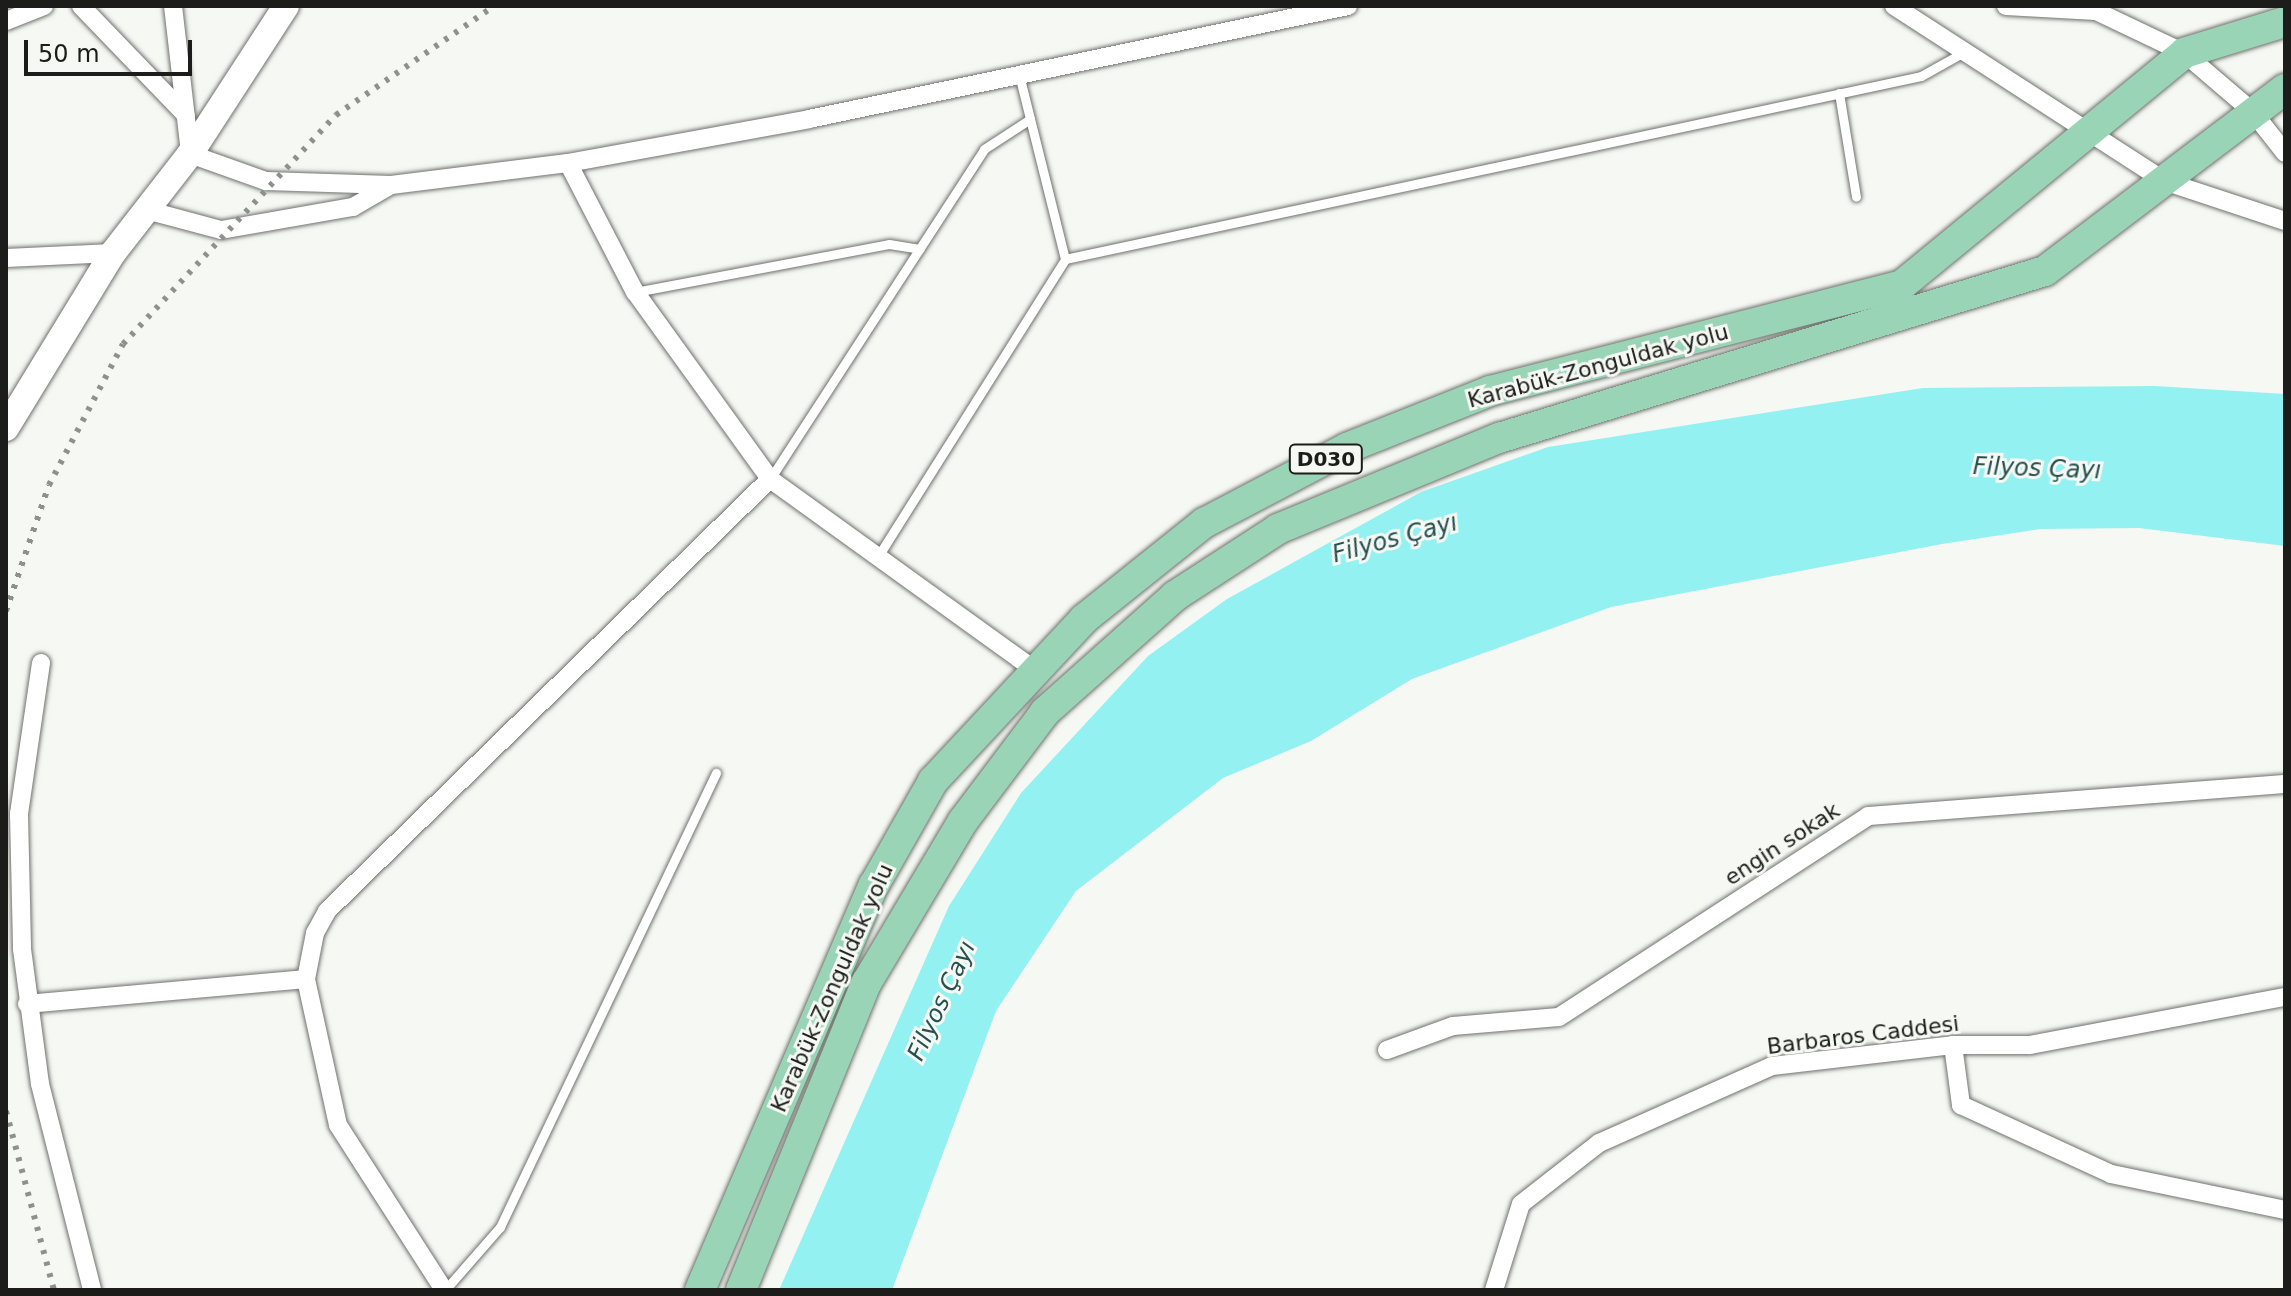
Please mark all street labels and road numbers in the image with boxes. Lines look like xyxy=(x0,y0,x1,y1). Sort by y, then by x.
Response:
street label: Karabük-Zonguldak yolu xyxy=(1465,318,1731,414)
road number: D030 xyxy=(1288,443,1364,475)
street label: engin sokak xyxy=(1719,797,1845,891)
street label: Karabük-Zonguldak yolu xyxy=(765,860,899,1116)
street label: Barbaros Caddesi xyxy=(1765,1010,1961,1060)

